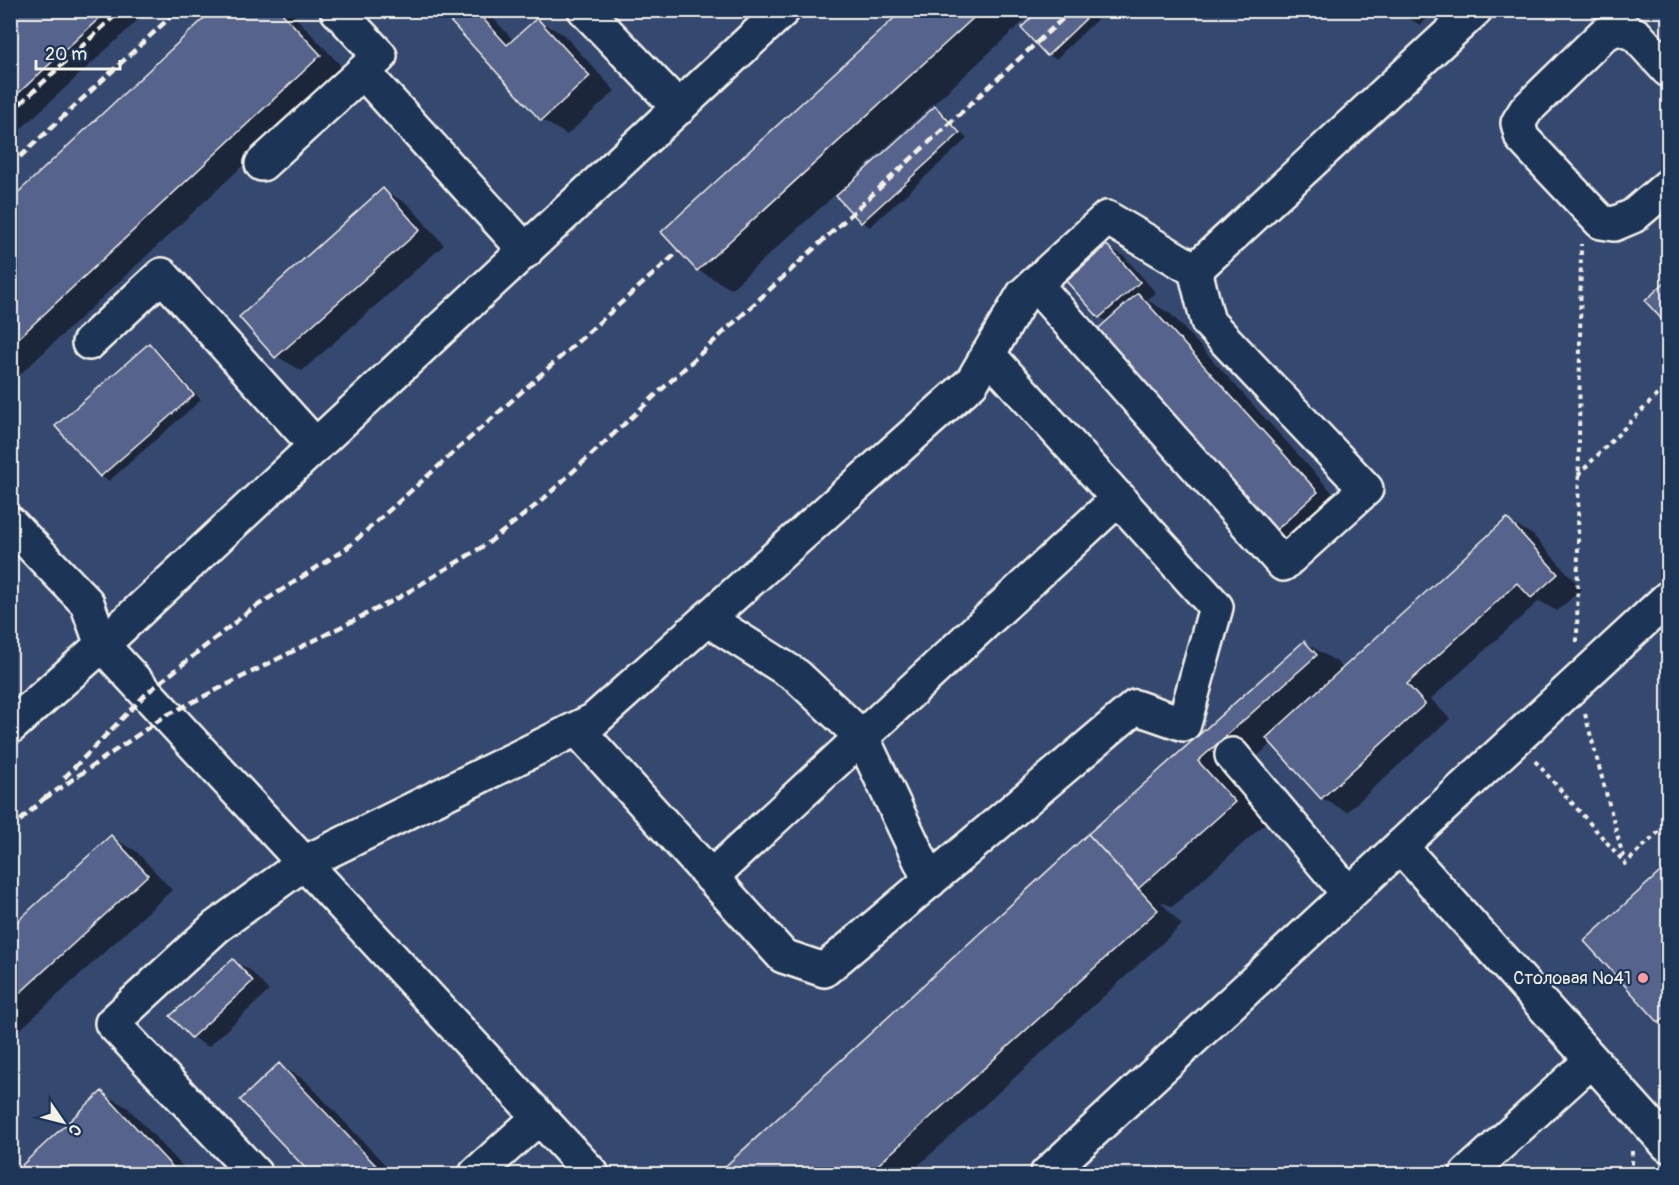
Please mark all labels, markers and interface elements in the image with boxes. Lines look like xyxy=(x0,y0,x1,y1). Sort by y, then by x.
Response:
scale bar xyxy=(36,33,120,71)
text: 20 m xyxy=(45,43,87,66)
place label: Столовая №41 xyxy=(1513,967,1631,990)
marker: Столовая №41 xyxy=(1636,971,1650,985)
north arrow xyxy=(33,1092,93,1152)
text: С xyxy=(63,1120,85,1140)

